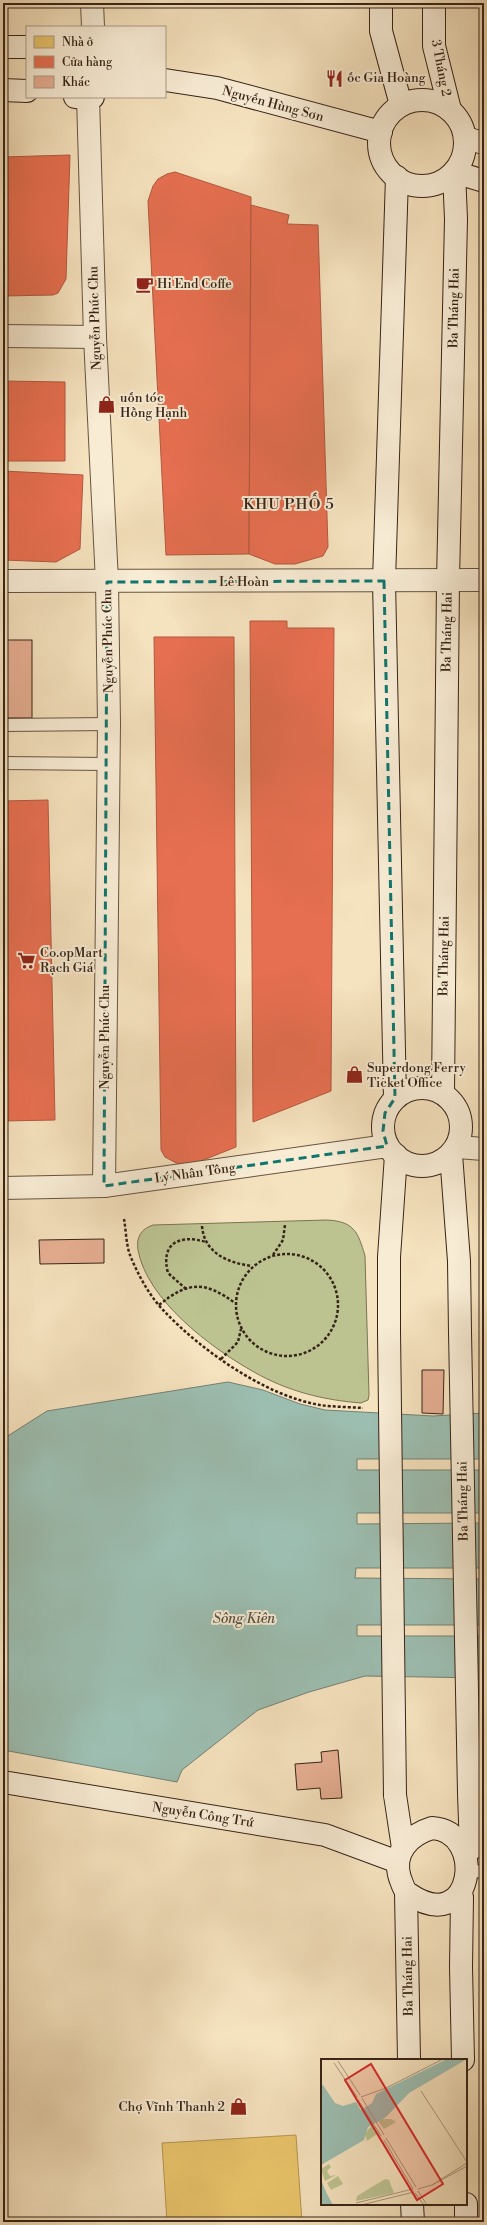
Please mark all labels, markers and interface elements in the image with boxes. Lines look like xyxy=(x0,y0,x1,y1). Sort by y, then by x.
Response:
legend xyxy=(26,26,166,98)
text: Nhà ở xyxy=(62,35,94,50)
street label: 3 Tháng 2 xyxy=(428,38,454,98)
text: Cửa hàng xyxy=(62,55,113,70)
restaurant icon: ốc Gia Hoàng xyxy=(324,68,344,88)
place label: ốc Gia Hoàng xyxy=(347,70,426,86)
text: Khác xyxy=(62,75,90,90)
street label: Nguyến Hùng Sơn xyxy=(220,83,326,125)
street label: Nguyễn Phúc Chu xyxy=(85,265,105,370)
street label: Ba Tháng Hai xyxy=(445,268,463,349)
cafe icon: Hi End Coffe xyxy=(134,274,154,294)
place label: Hi End Coffe xyxy=(157,276,232,292)
place label: uốn tóc Hồng Hạnh xyxy=(120,390,188,421)
shop icon: uốn tóc Hồng Hạnh xyxy=(97,395,117,415)
district label: KHU PHỐ 5 xyxy=(243,492,335,514)
street label: Lê Hoàn xyxy=(219,574,269,590)
street label: Nguyễn Phúc Chu xyxy=(99,588,117,693)
street label: Ba Tháng Hai xyxy=(438,592,456,673)
street label: Ba Tháng Hai xyxy=(435,916,453,997)
place label: Co.opMart Rạch Giá xyxy=(40,945,103,976)
supermarket icon: Co.opMart Rạch Giá xyxy=(17,950,37,970)
street label: Nguyễn Phúc Chu xyxy=(97,984,113,1089)
place label: Superdong Ferry Ticket Office xyxy=(367,1060,467,1091)
shop icon: Superdong Ferry Ticket Office xyxy=(344,1065,364,1085)
street label: Lý Nhân Tông xyxy=(154,1159,237,1187)
street label: Ba Tháng Hai xyxy=(454,1461,472,1542)
water label: Sông Kiên xyxy=(213,1610,275,1628)
street label: Nguyễn Công Trứ xyxy=(151,1799,255,1831)
street label: Ba Tháng Hai xyxy=(399,1936,417,2017)
inset map xyxy=(321,2059,467,2205)
shop icon: Chợ Vĩnh Thanh 2 xyxy=(228,2097,248,2117)
place label: Chợ Vĩnh Thanh 2 xyxy=(119,2099,225,2115)

